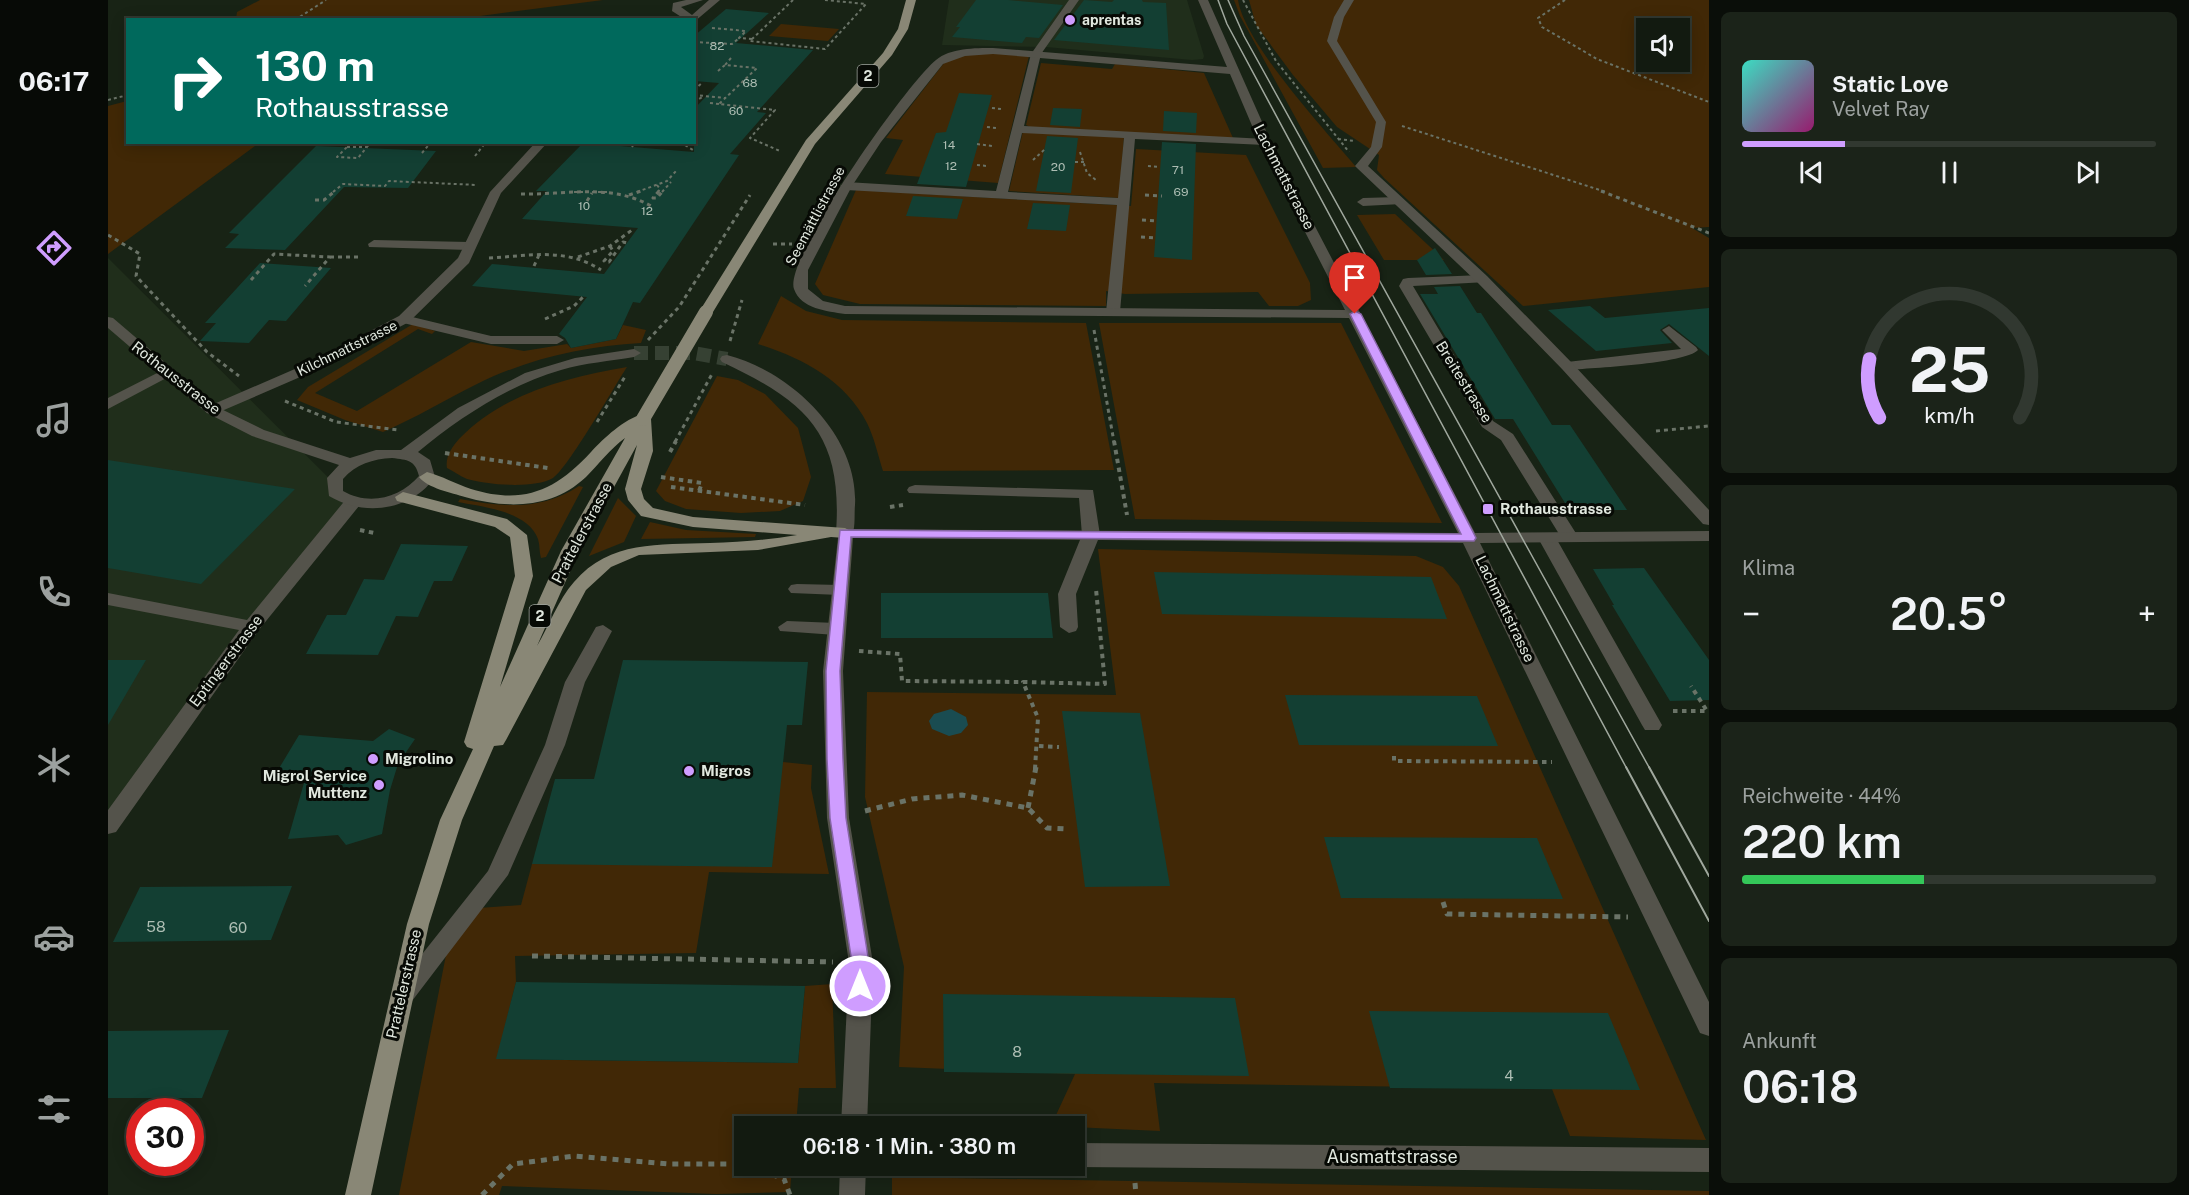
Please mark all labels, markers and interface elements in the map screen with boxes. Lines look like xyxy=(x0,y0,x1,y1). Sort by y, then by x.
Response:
place label: aprentas xyxy=(1082,12,1141,28)
marker: aprentas xyxy=(1063,13,1077,27)
map controls xyxy=(1636,18,1690,72)
button: sound xyxy=(1636,18,1690,72)
house number: 82 xyxy=(710,39,724,53)
text: 130 m xyxy=(255,41,375,90)
icon: right xyxy=(156,42,234,120)
text: 06:17 xyxy=(19,65,89,97)
road number: 2 xyxy=(858,65,879,87)
text: Static Love xyxy=(1832,71,1949,97)
house number: 68 xyxy=(742,76,758,90)
text: Rothausstrasse xyxy=(255,91,449,123)
text: Velvet Ray xyxy=(1832,97,1930,121)
house number: 60 xyxy=(729,104,743,118)
street label: Lachmattstrasse xyxy=(1251,121,1318,232)
house number: 14 xyxy=(943,138,956,152)
icon: previous xyxy=(1795,156,1828,189)
icon: pause xyxy=(1933,156,1966,189)
icon: next xyxy=(2071,156,2104,189)
house number: 12 xyxy=(945,159,957,173)
house number: 20 xyxy=(1051,160,1065,174)
house number: 71 xyxy=(1172,163,1184,177)
street label: Seemättlistrasse xyxy=(782,164,848,268)
house number: 69 xyxy=(1174,185,1188,199)
house number: 10 xyxy=(578,199,590,213)
house number: 12 xyxy=(641,204,653,218)
icon: directions xyxy=(33,227,75,269)
pin xyxy=(1329,252,1380,314)
icon: arrive xyxy=(1338,261,1371,294)
street label: Kilchmattstrasse xyxy=(294,317,400,379)
text: 25 xyxy=(1908,333,1990,406)
street label: Rothausstrasse xyxy=(129,338,224,417)
street label: Breitestrasse xyxy=(1433,338,1496,426)
icon: music xyxy=(33,399,75,441)
text: km/h xyxy=(1924,403,1974,428)
street label: Prattelerstrasse xyxy=(548,480,615,586)
place label: Rothausstrasse xyxy=(1500,500,1612,517)
marker: Rothausstrasse xyxy=(1481,502,1495,516)
street label: Lachmattstrasse xyxy=(1472,553,1539,665)
text: Klima xyxy=(1742,556,1795,580)
icon: phone xyxy=(33,571,75,613)
text: 20.5° xyxy=(1890,587,2008,640)
text: − xyxy=(1742,595,1760,633)
text: + xyxy=(2138,595,2156,633)
road number: 2 xyxy=(530,605,550,627)
street label: Eptingerstrasse xyxy=(186,612,266,710)
icon: climate xyxy=(33,744,75,786)
place label: Migrolino xyxy=(385,750,454,767)
marker: Migrolino xyxy=(366,752,380,766)
place label: Migros xyxy=(701,762,751,779)
marker: Migros xyxy=(682,764,696,778)
place label: Migrol Service Muttenz xyxy=(263,767,367,801)
marker: Migrol Service Muttenz xyxy=(372,778,386,792)
text: Reichweite · 44% xyxy=(1742,784,1901,808)
text: 220 km xyxy=(1742,815,1902,868)
icon: car xyxy=(33,916,75,958)
house number: 58 xyxy=(146,918,166,935)
house number: 60 xyxy=(229,919,247,936)
street label: Prattelerstrasse xyxy=(383,928,424,1040)
position arrow xyxy=(828,954,892,1018)
text: Ankunft xyxy=(1742,1029,1817,1053)
house number: 8 xyxy=(1012,1043,1022,1060)
text: 06:18 xyxy=(1742,1060,1859,1113)
house number: 4 xyxy=(1504,1067,1514,1084)
icon: filters xyxy=(33,1088,75,1130)
speed limit sign: 30 xyxy=(126,1098,204,1176)
text: 06:18 · 1 Min. · 380 m xyxy=(803,1133,1016,1159)
street label: Ausmattstrasse xyxy=(1326,1146,1458,1167)

